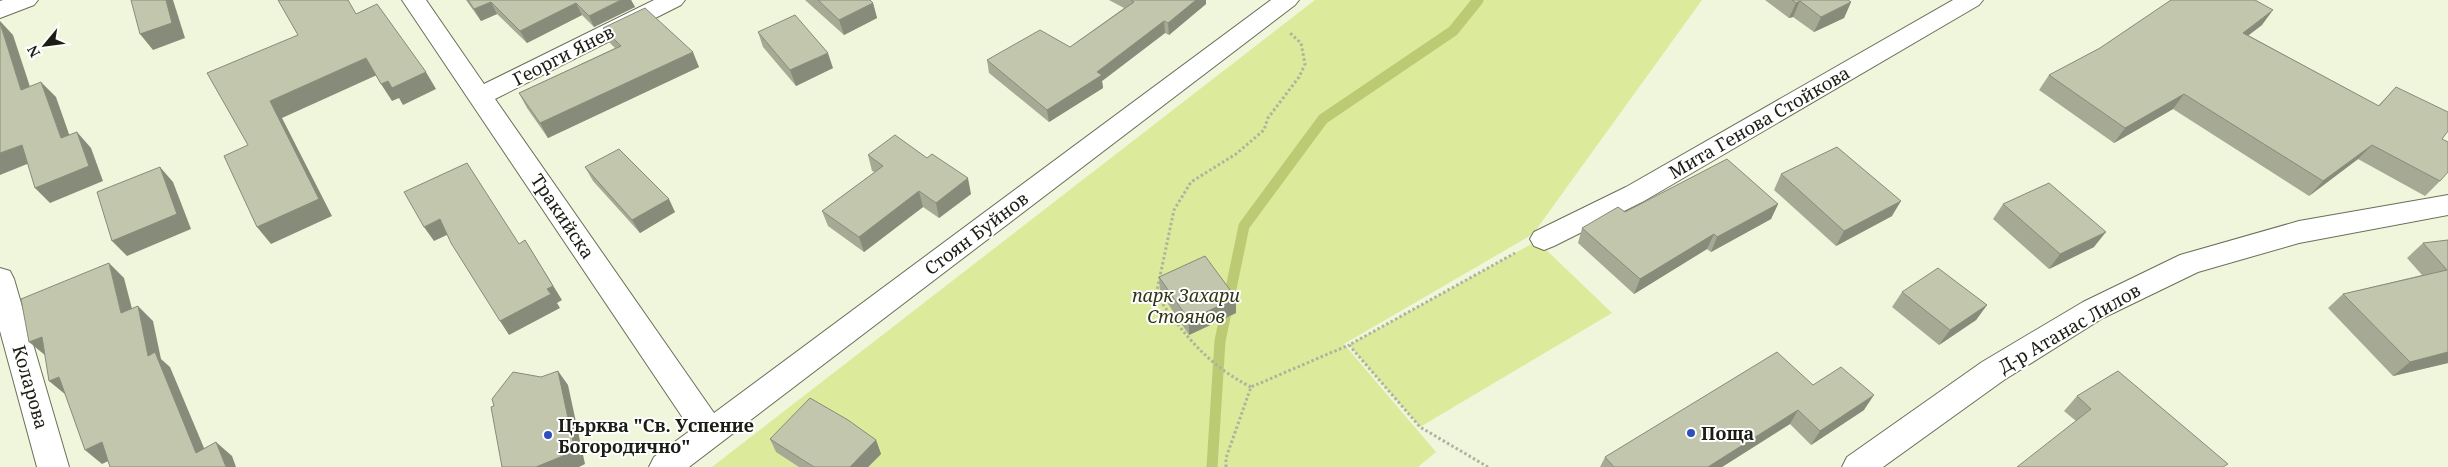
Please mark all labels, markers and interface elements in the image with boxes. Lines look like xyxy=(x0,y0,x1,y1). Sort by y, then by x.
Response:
street label: Георги Янев xyxy=(508,19,618,91)
north arrow xyxy=(20,20,70,70)
text: N xyxy=(22,42,44,61)
street label: Мита Генова Стойкова xyxy=(1664,60,1854,184)
street label: Тракийска xyxy=(526,169,600,263)
street label: Стоян Буйнов xyxy=(919,186,1033,280)
street label: Д-р Атанас Лилов xyxy=(1994,278,2144,378)
park label: парк Захари Стоянов xyxy=(1132,283,1240,328)
street label: Коларова xyxy=(8,342,54,432)
place label: Църква "Св. Успение Богородично" xyxy=(558,413,754,458)
place label: Поща xyxy=(1701,421,1755,445)
marker: Поща xyxy=(1685,427,1697,439)
marker: Църква "Св. Успение Богородично" xyxy=(542,429,554,441)

